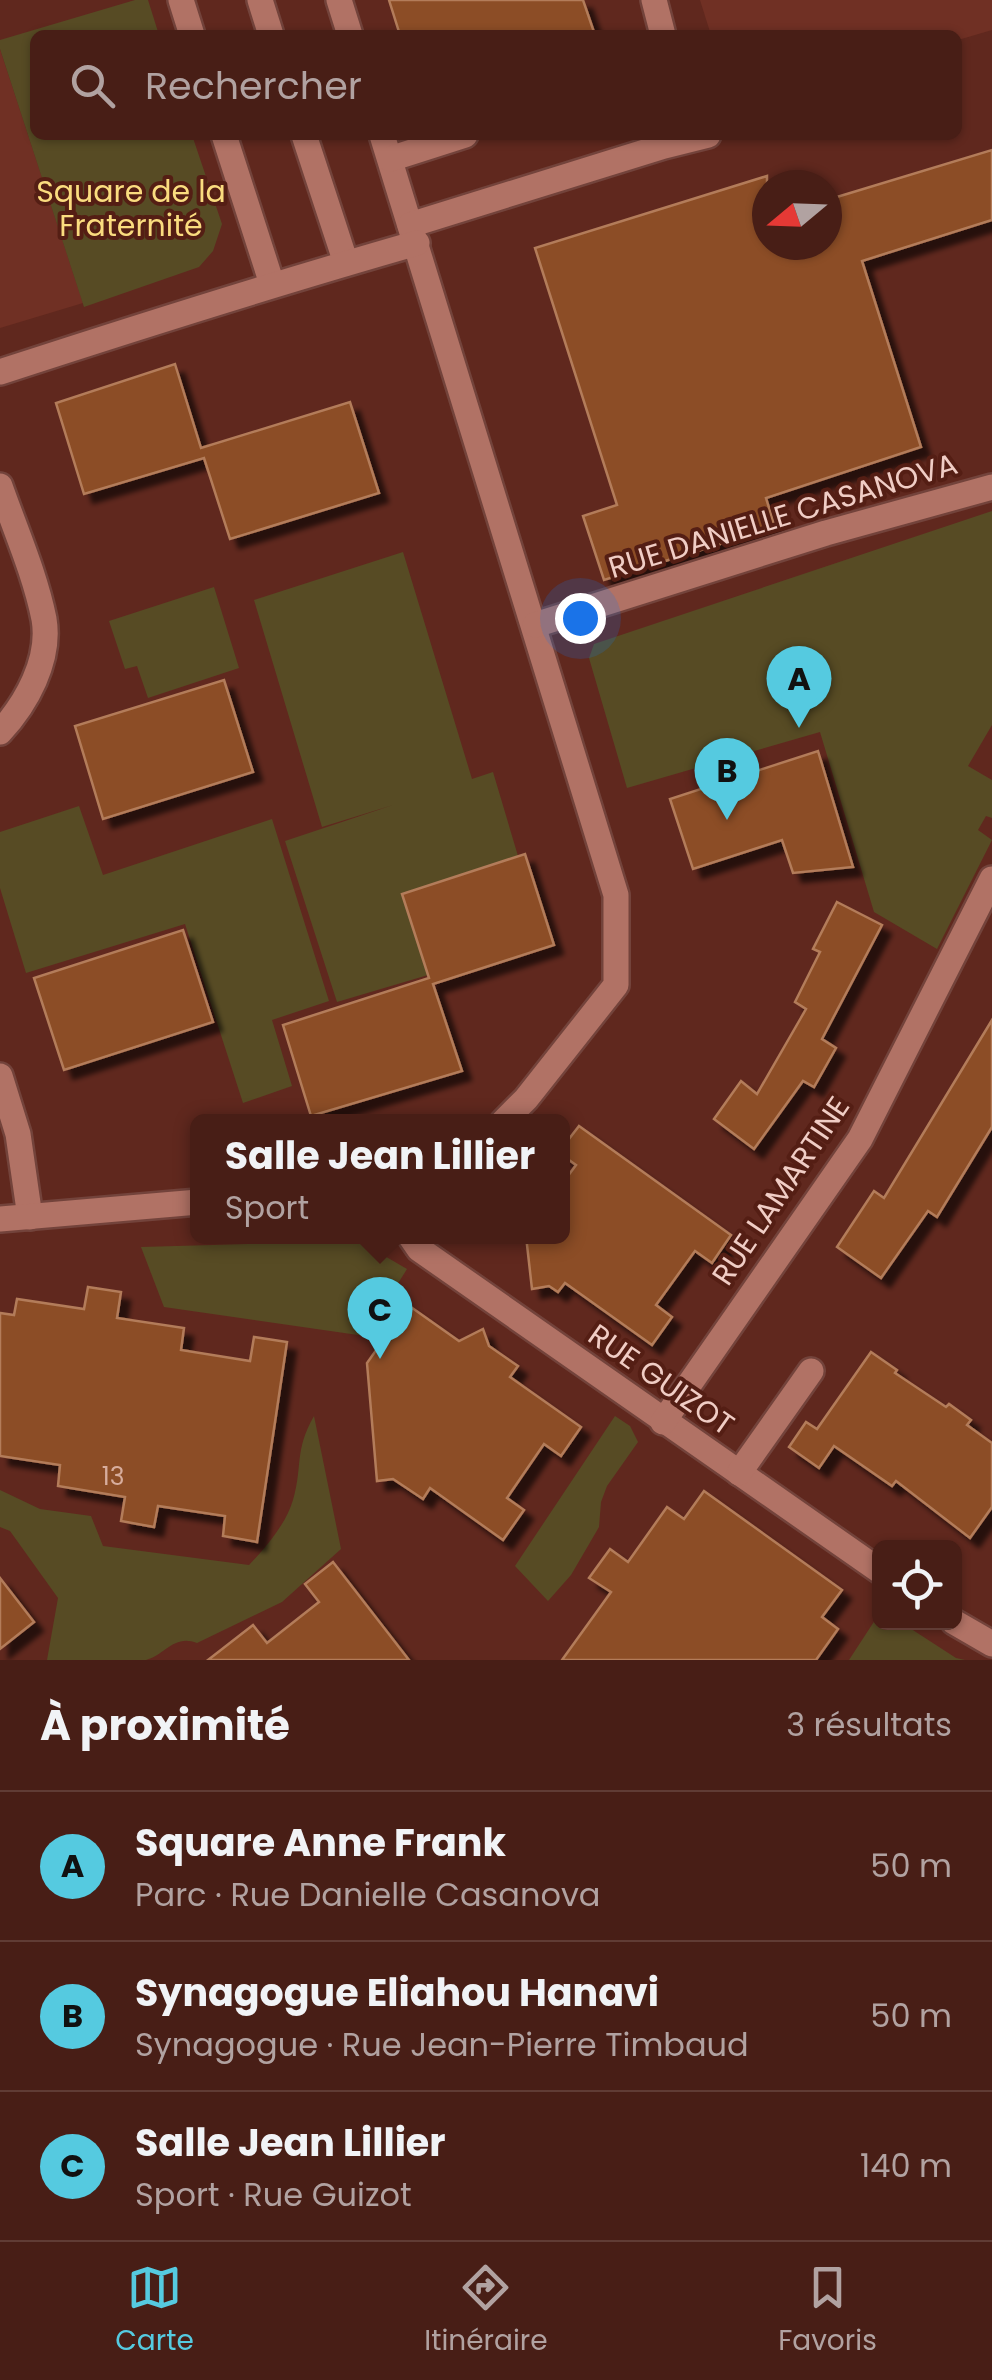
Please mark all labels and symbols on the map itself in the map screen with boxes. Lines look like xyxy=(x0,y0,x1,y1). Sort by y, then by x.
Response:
park label: Square de la Fraternité xyxy=(36,170,226,247)
north arrow xyxy=(752,170,842,260)
street label: RUE DANIELLE CASANOVA xyxy=(603,442,963,589)
your location xyxy=(555,593,606,644)
pin: A xyxy=(766,646,832,728)
pin: B xyxy=(694,738,760,820)
street label: RUE LAMARTINE xyxy=(701,1088,860,1294)
pin: C xyxy=(348,1276,412,1359)
street label: RUE GUIZOT xyxy=(580,1314,743,1446)
house number: 13 xyxy=(102,1459,124,1494)

